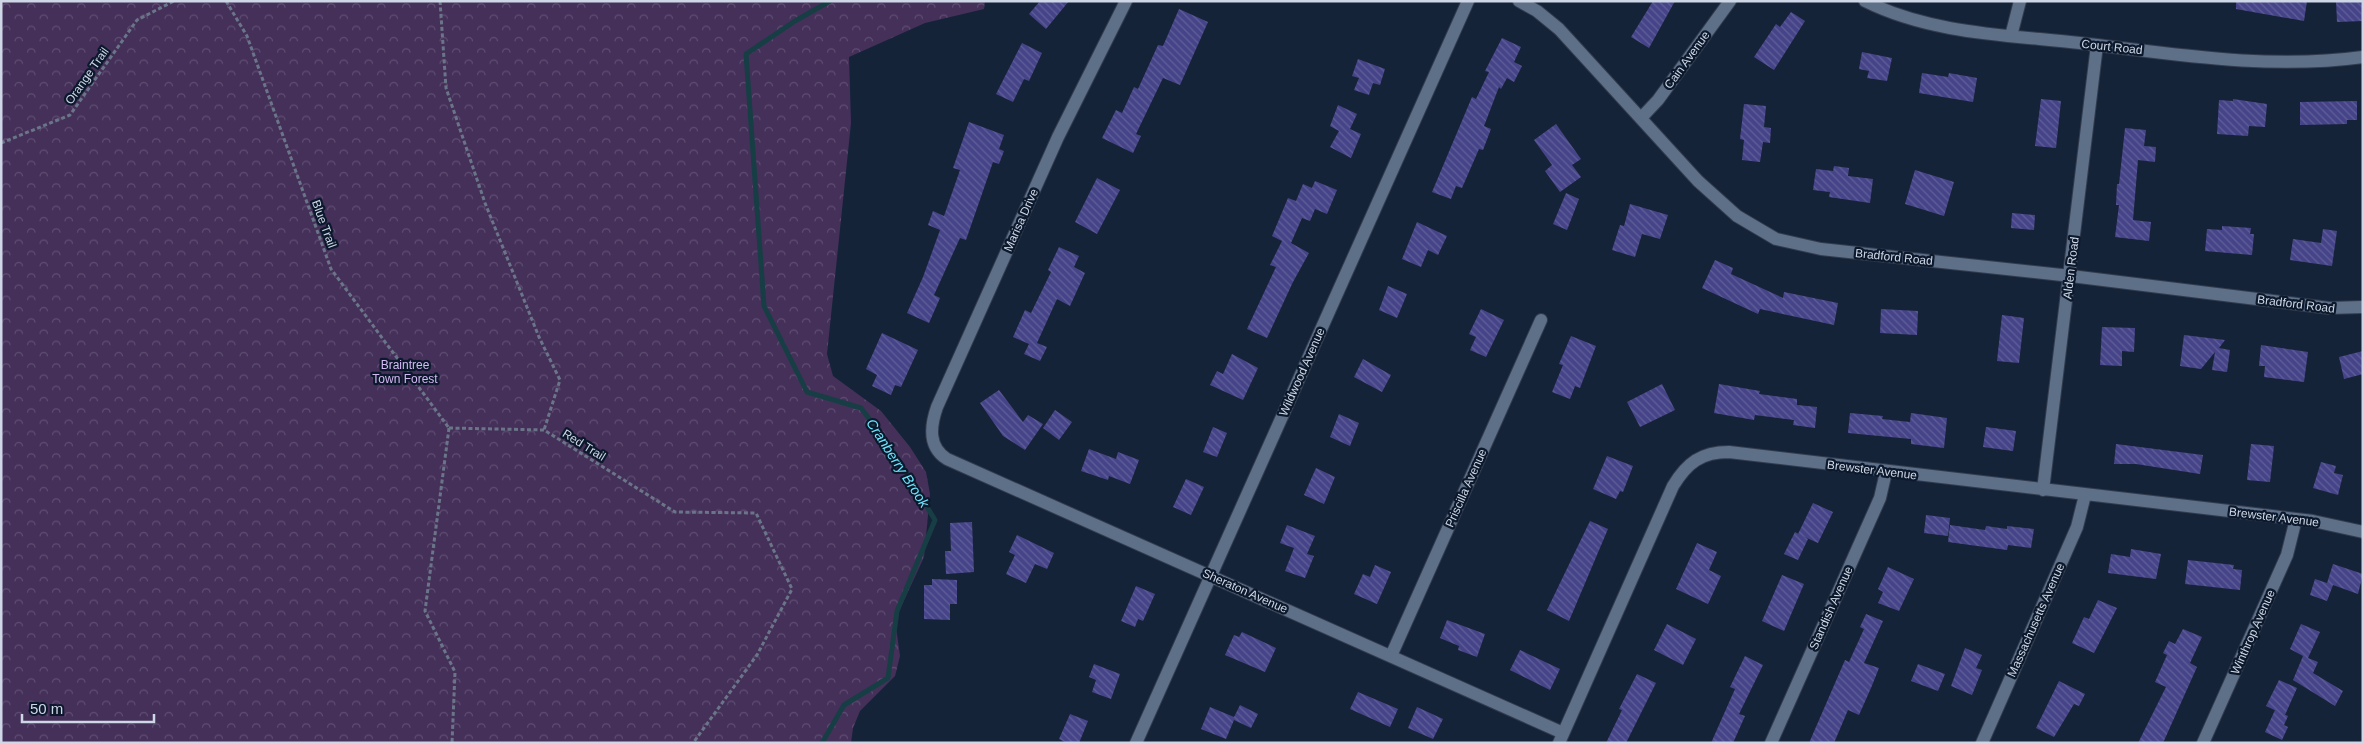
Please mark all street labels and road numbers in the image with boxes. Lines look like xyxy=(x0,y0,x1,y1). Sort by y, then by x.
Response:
street label: Cain Avenue xyxy=(1661,28,1713,92)
street label: Court Road xyxy=(2081,37,2143,57)
street label: Orange Trail xyxy=(62,45,112,107)
street label: Marisa Drive xyxy=(1001,186,1041,254)
street label: Blue Trail xyxy=(309,198,339,250)
street label: Alden Road xyxy=(2060,236,2082,300)
street label: Bradford Road xyxy=(1854,246,1934,268)
street label: Bradford Road xyxy=(2256,292,2336,316)
street label: Wildwood Avenue xyxy=(1276,325,1328,418)
street label: Red Trail xyxy=(560,426,608,464)
street label: Priscilla Avenue xyxy=(1442,446,1490,529)
street label: Brewster Avenue xyxy=(1826,458,1918,483)
street label: Brewster Avenue xyxy=(2228,505,2320,530)
street label: Massachusetts Avenue xyxy=(2005,561,2068,679)
street label: Standish Avenue xyxy=(1806,564,1856,652)
street label: Sheraton Avenue xyxy=(1200,566,1290,616)
street label: Winthrop Avenue xyxy=(2228,587,2278,676)

